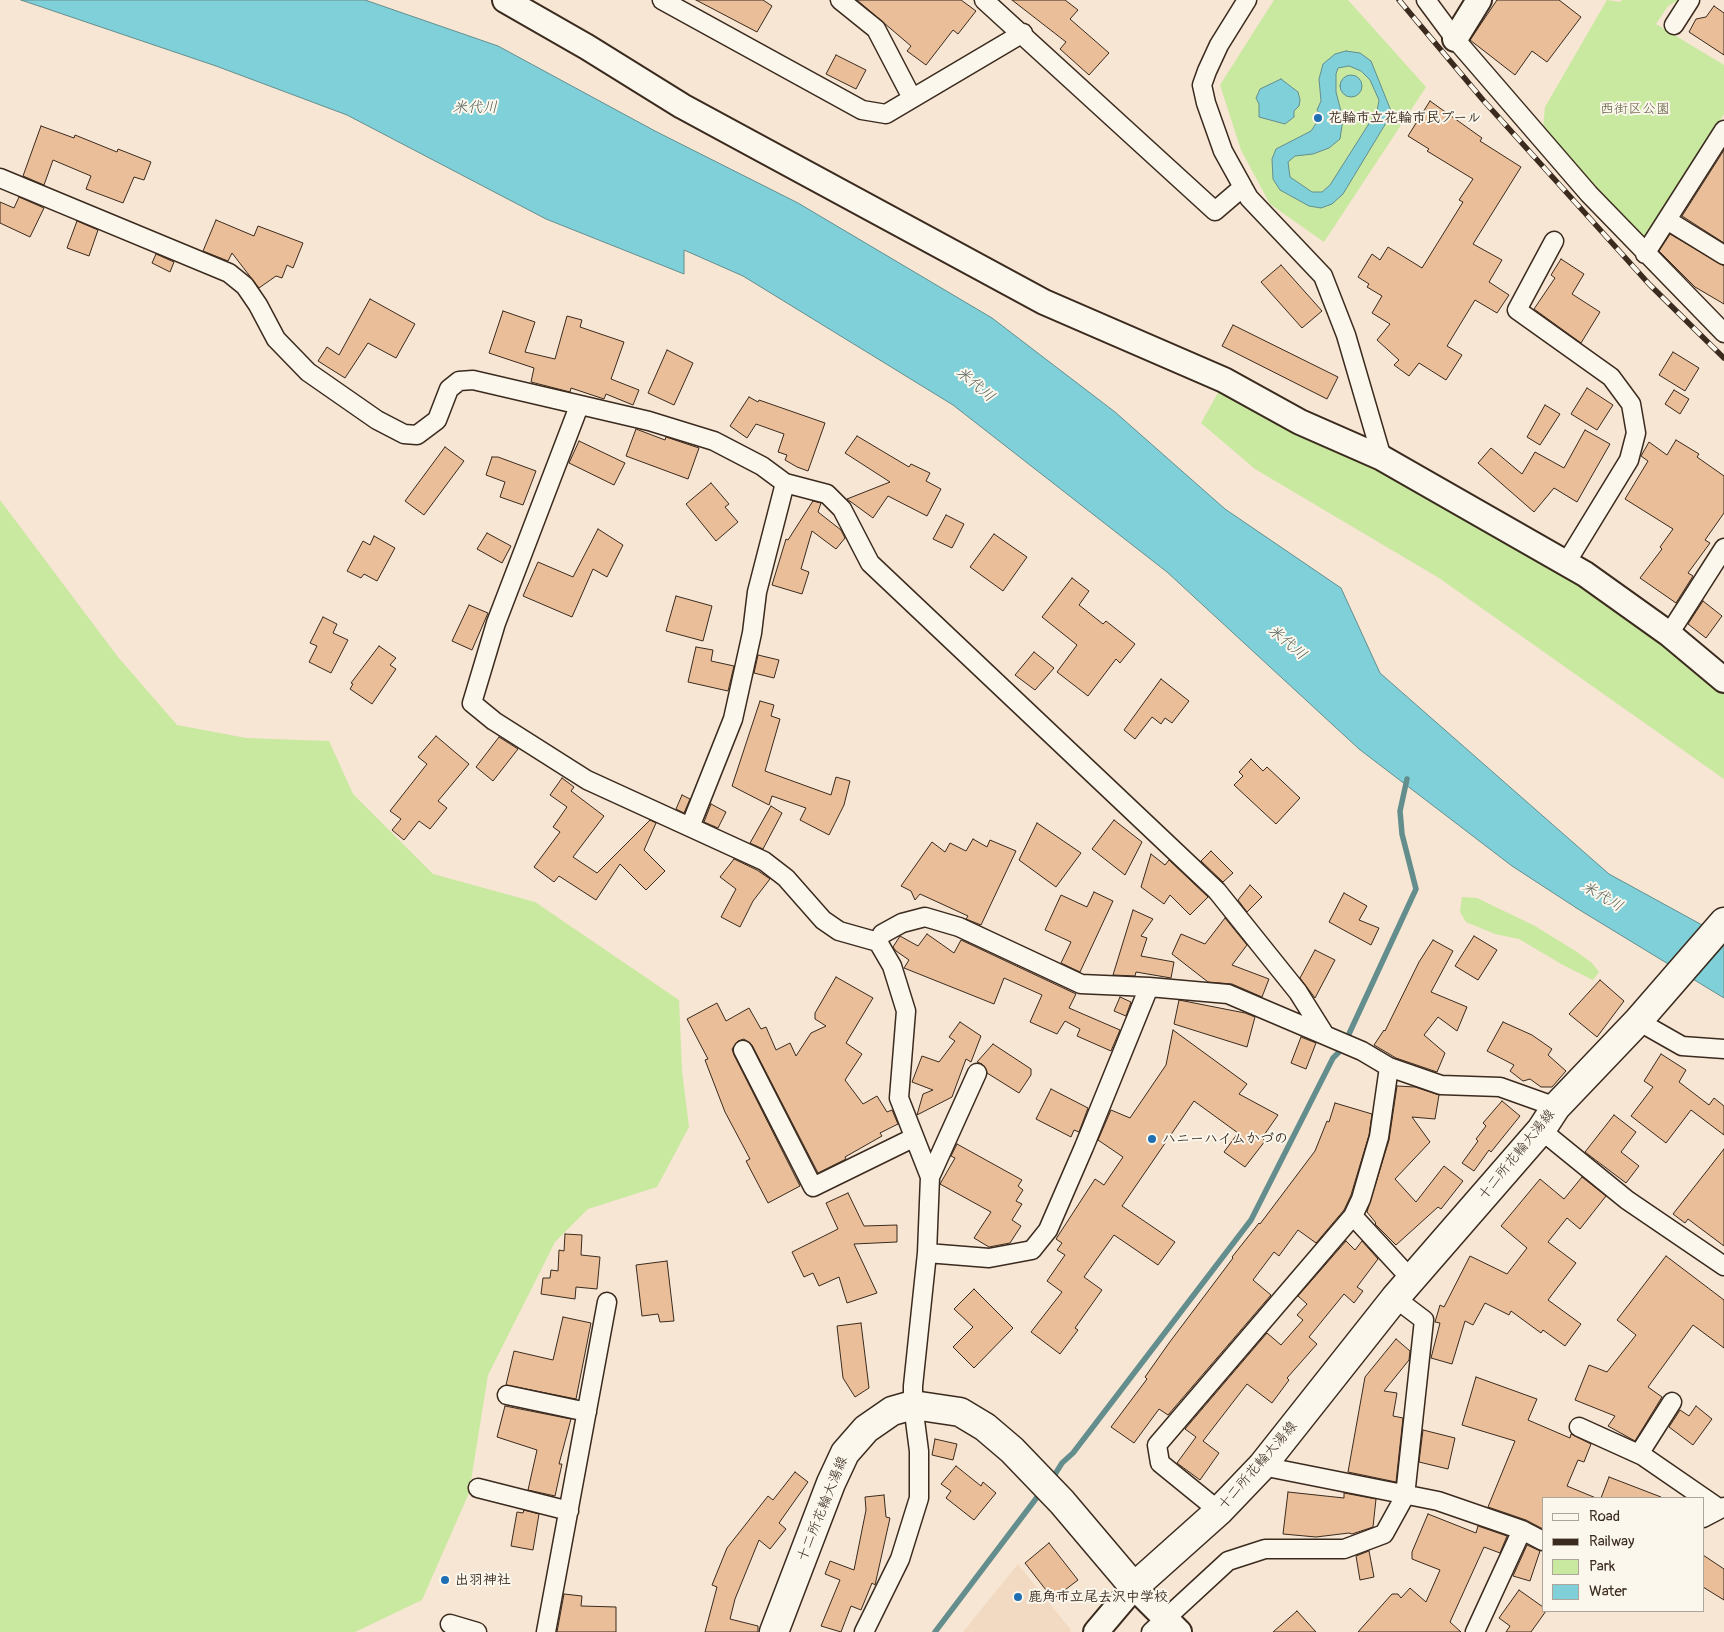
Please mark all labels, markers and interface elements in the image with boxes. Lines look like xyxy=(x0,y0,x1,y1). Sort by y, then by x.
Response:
water label: 米代川 xyxy=(453,99,497,117)
park label: 西街区公園 xyxy=(1600,101,1670,117)
place label: 花輪市立花輪市民プール xyxy=(1328,110,1481,126)
marker: 花輪市立花輪市民プール xyxy=(1312,112,1324,124)
water label: 米代川 xyxy=(952,364,998,406)
water label: 米代川 xyxy=(1264,622,1310,664)
water label: 米代川 xyxy=(1578,878,1626,916)
street label: 十二所花輪大湯線 xyxy=(1475,1106,1559,1204)
place label: ハニーハイムかづの xyxy=(1162,1131,1288,1147)
marker: ハニーハイムかづの xyxy=(1146,1133,1158,1145)
street label: 十二所花輪大湯線 xyxy=(1215,1418,1301,1514)
street label: 十二所花輪大湯線 xyxy=(794,1454,852,1564)
legend xyxy=(1542,1497,1704,1612)
text: Road xyxy=(1589,1507,1620,1526)
text: Railway xyxy=(1589,1532,1634,1551)
text: Park xyxy=(1589,1557,1615,1576)
place label: 出羽神社 xyxy=(455,1572,511,1588)
marker: 出羽神社 xyxy=(439,1574,451,1586)
text: Water xyxy=(1589,1582,1627,1601)
place label: 鹿角市立尾去沢中学校 xyxy=(1028,1589,1168,1605)
marker: 鹿角市立尾去沢中学校 xyxy=(1012,1591,1024,1603)

